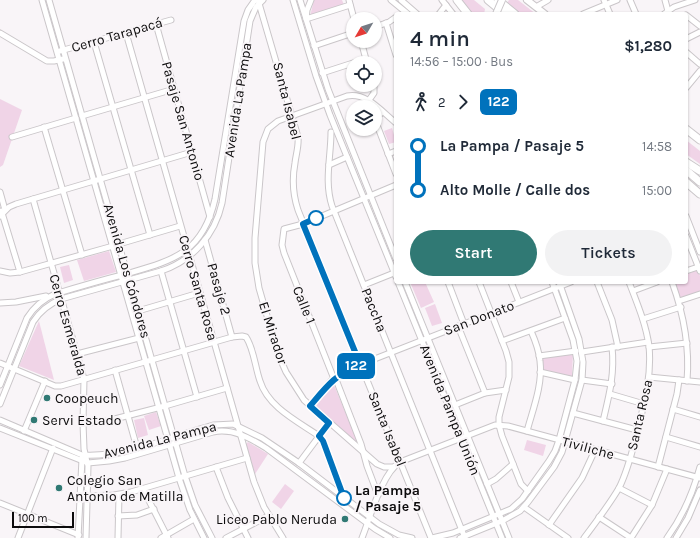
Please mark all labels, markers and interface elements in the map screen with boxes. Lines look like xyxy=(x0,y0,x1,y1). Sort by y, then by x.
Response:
north arrow xyxy=(346,12,382,48)
map controls xyxy=(346,12,382,136)
street label: Cerro Tarapacá xyxy=(69,14,165,56)
text: 4 min xyxy=(410,26,470,52)
text: $1,280 xyxy=(624,37,672,55)
street label: Avenida La Pampa xyxy=(221,41,255,159)
text: 14:56 – 15:00 · Bus xyxy=(410,54,513,69)
button: locate xyxy=(346,56,382,92)
street label: Pasaje San Antonio xyxy=(158,60,208,182)
street label: Santa Isabel xyxy=(269,60,305,142)
icon: walk xyxy=(410,91,432,113)
icon: forward xyxy=(452,91,474,113)
text: 122 xyxy=(488,93,509,110)
text: 2 xyxy=(438,95,446,110)
button: layers xyxy=(346,100,382,136)
text: La Pampa / Pasaje 5 xyxy=(440,137,584,155)
text: 14:58 xyxy=(642,139,672,154)
text: Alto Molle / Calle dos xyxy=(440,181,590,199)
text: 15:00 xyxy=(642,183,672,198)
street label: Avenida Los Cóndores xyxy=(100,202,154,340)
unlabelled marker xyxy=(308,210,324,226)
button: Start xyxy=(410,230,537,276)
button: Tickets xyxy=(545,230,672,276)
street label: Cerro Santa Rosa xyxy=(175,233,221,343)
street label: Pasaje 2 xyxy=(203,261,235,317)
street label: Cerro Esmeralda xyxy=(45,272,91,378)
street label: Calle 1 xyxy=(289,284,319,326)
street label: Paccha xyxy=(357,285,391,335)
street label: San Donato xyxy=(441,297,517,339)
street label: El Mirador xyxy=(255,300,291,367)
street label: Avenida Pampa Unión xyxy=(416,342,484,478)
line badge: 122 xyxy=(333,353,379,379)
text: 122 xyxy=(345,357,367,374)
street label: Santa Rosa xyxy=(624,378,656,452)
street label: Santa Isabel xyxy=(364,389,410,469)
place label: Coopeuch xyxy=(55,390,118,407)
marker: Coopeuch xyxy=(42,393,52,403)
place label: Servi Estado xyxy=(42,412,121,429)
marker: Servi Estado xyxy=(29,415,39,425)
street label: Avenida La Pampa xyxy=(102,418,218,462)
street label: Tiviliche xyxy=(560,433,616,463)
place label: Colegio San Antonio de Matilla xyxy=(67,472,183,505)
place label: La Pampa / Pasaje 5 xyxy=(355,482,421,515)
marker: Colegio San Antonio de Matilla xyxy=(54,483,64,493)
marker: La Pampa / Pasaje 5 xyxy=(336,490,352,506)
scale bar xyxy=(12,510,74,529)
place label: Liceo Pablo Neruda xyxy=(216,511,337,528)
text: 100 m xyxy=(18,512,48,525)
marker: Liceo Pablo Neruda xyxy=(340,514,350,524)

